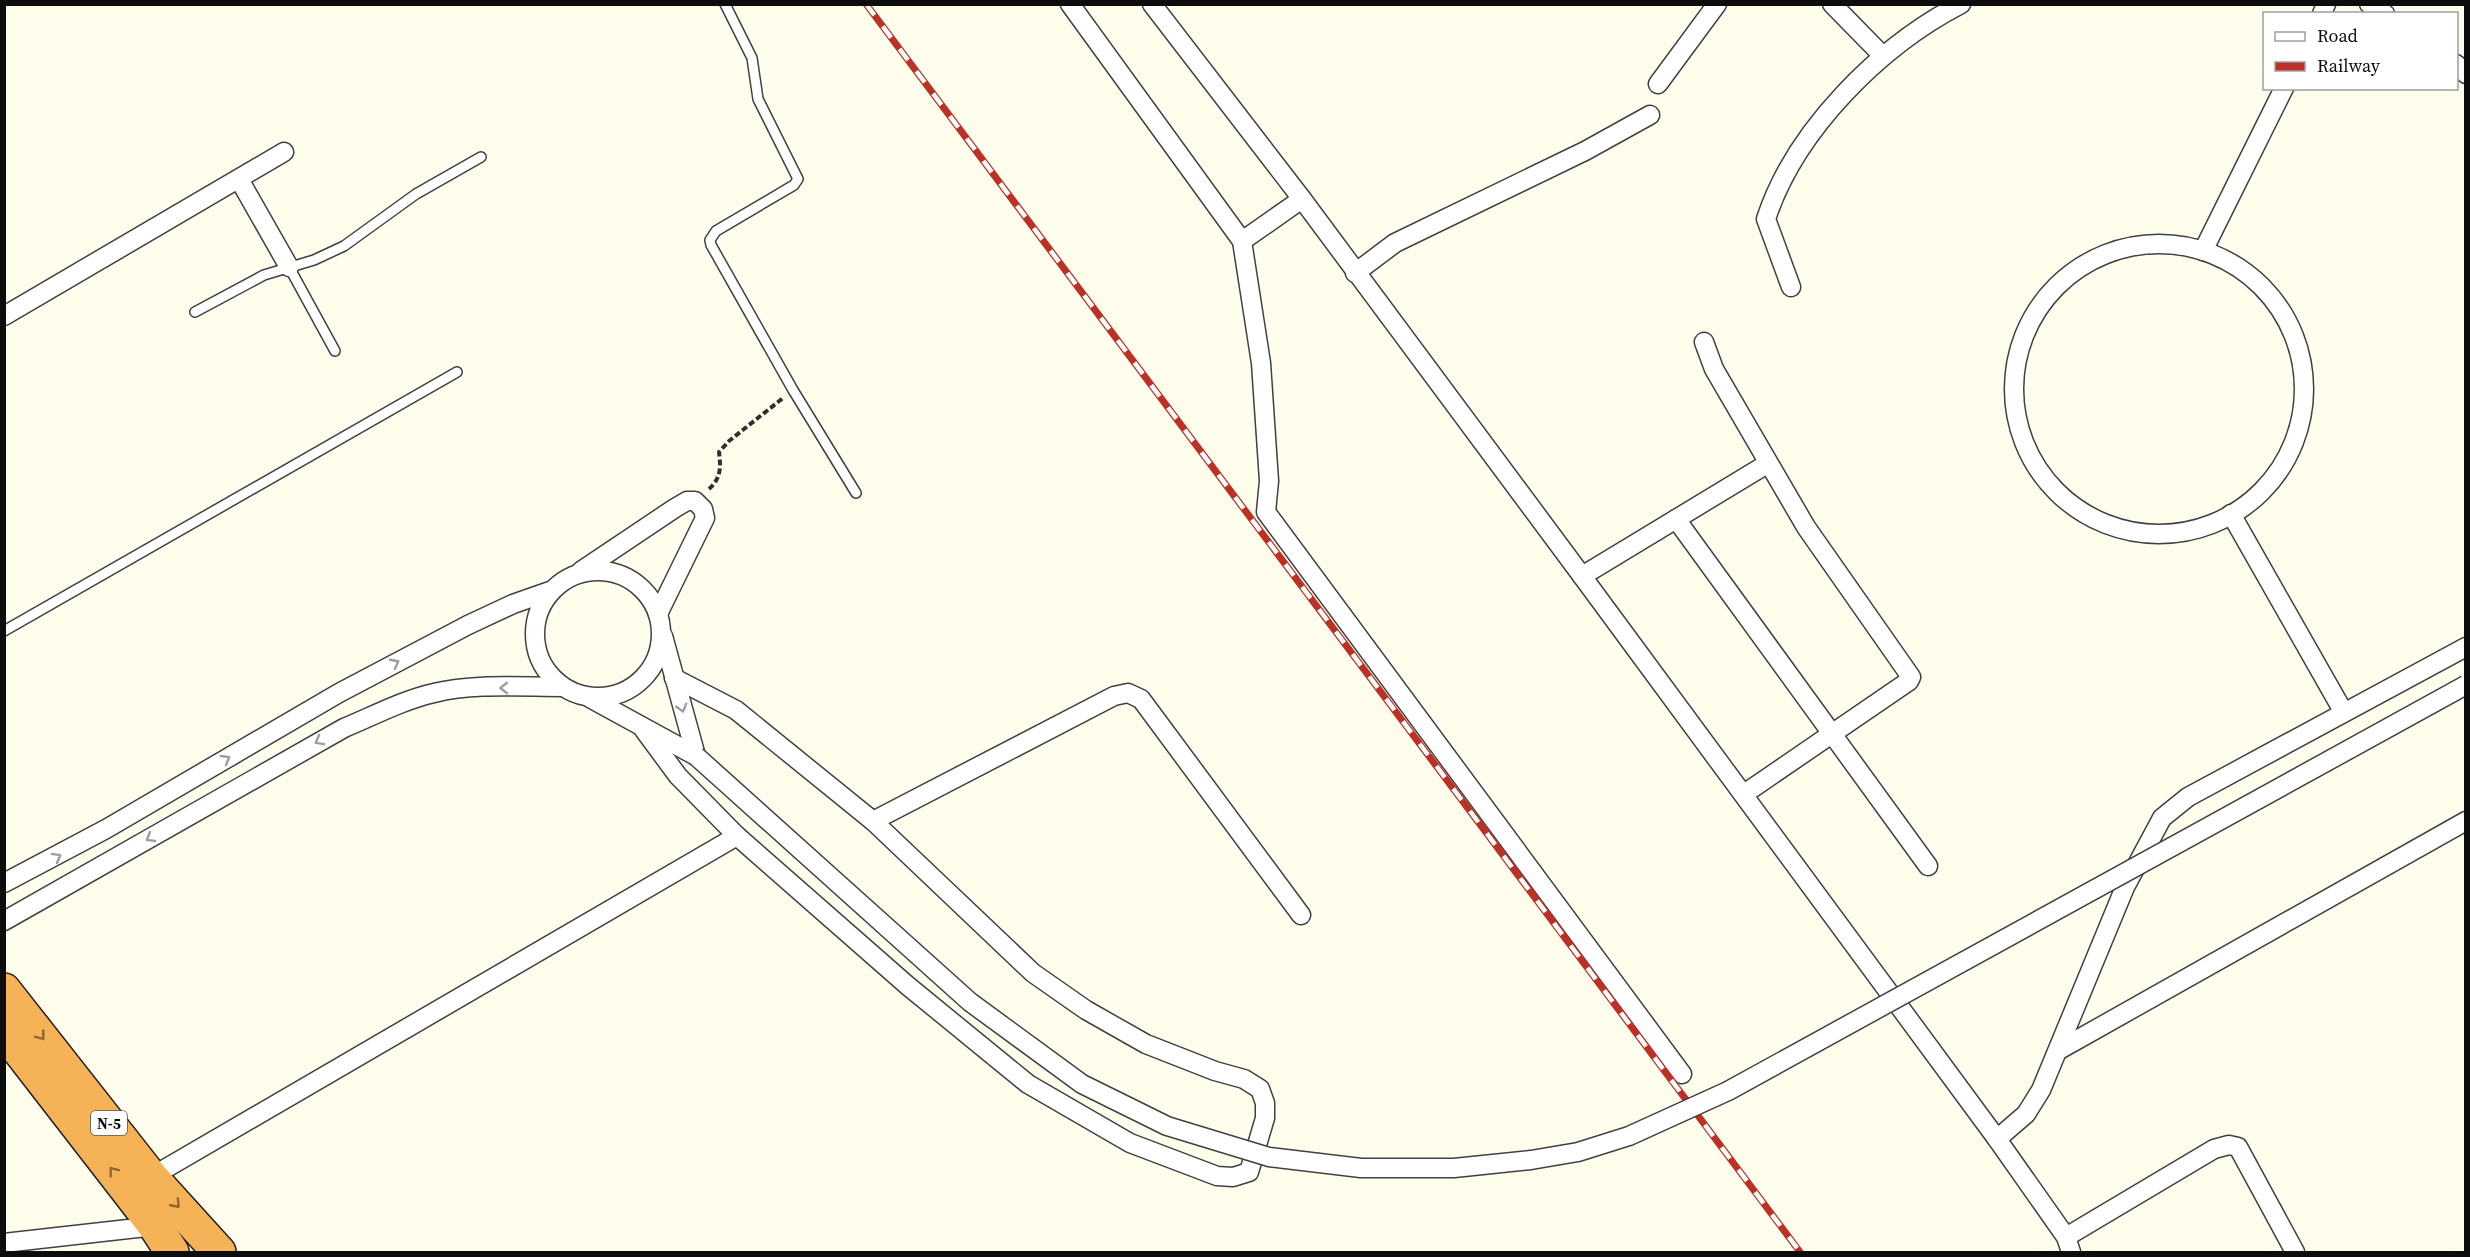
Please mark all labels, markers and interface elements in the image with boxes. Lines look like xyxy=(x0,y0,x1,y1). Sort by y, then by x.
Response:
legend xyxy=(2263,12,2458,90)
text: Road xyxy=(2317,23,2358,48)
text: Railway xyxy=(2317,53,2381,78)
one-way arrow xyxy=(389,659,400,670)
one-way arrow xyxy=(500,681,509,694)
one-way arrow xyxy=(675,702,687,713)
one-way arrow xyxy=(315,734,326,745)
one-way arrow xyxy=(220,755,230,767)
one-way arrow xyxy=(146,830,156,842)
one-way arrow xyxy=(51,853,61,864)
one-way arrow xyxy=(33,1029,44,1040)
road number: N-5 xyxy=(91,1111,127,1135)
one-way arrow xyxy=(109,1167,120,1178)
one-way arrow xyxy=(169,1197,180,1208)

